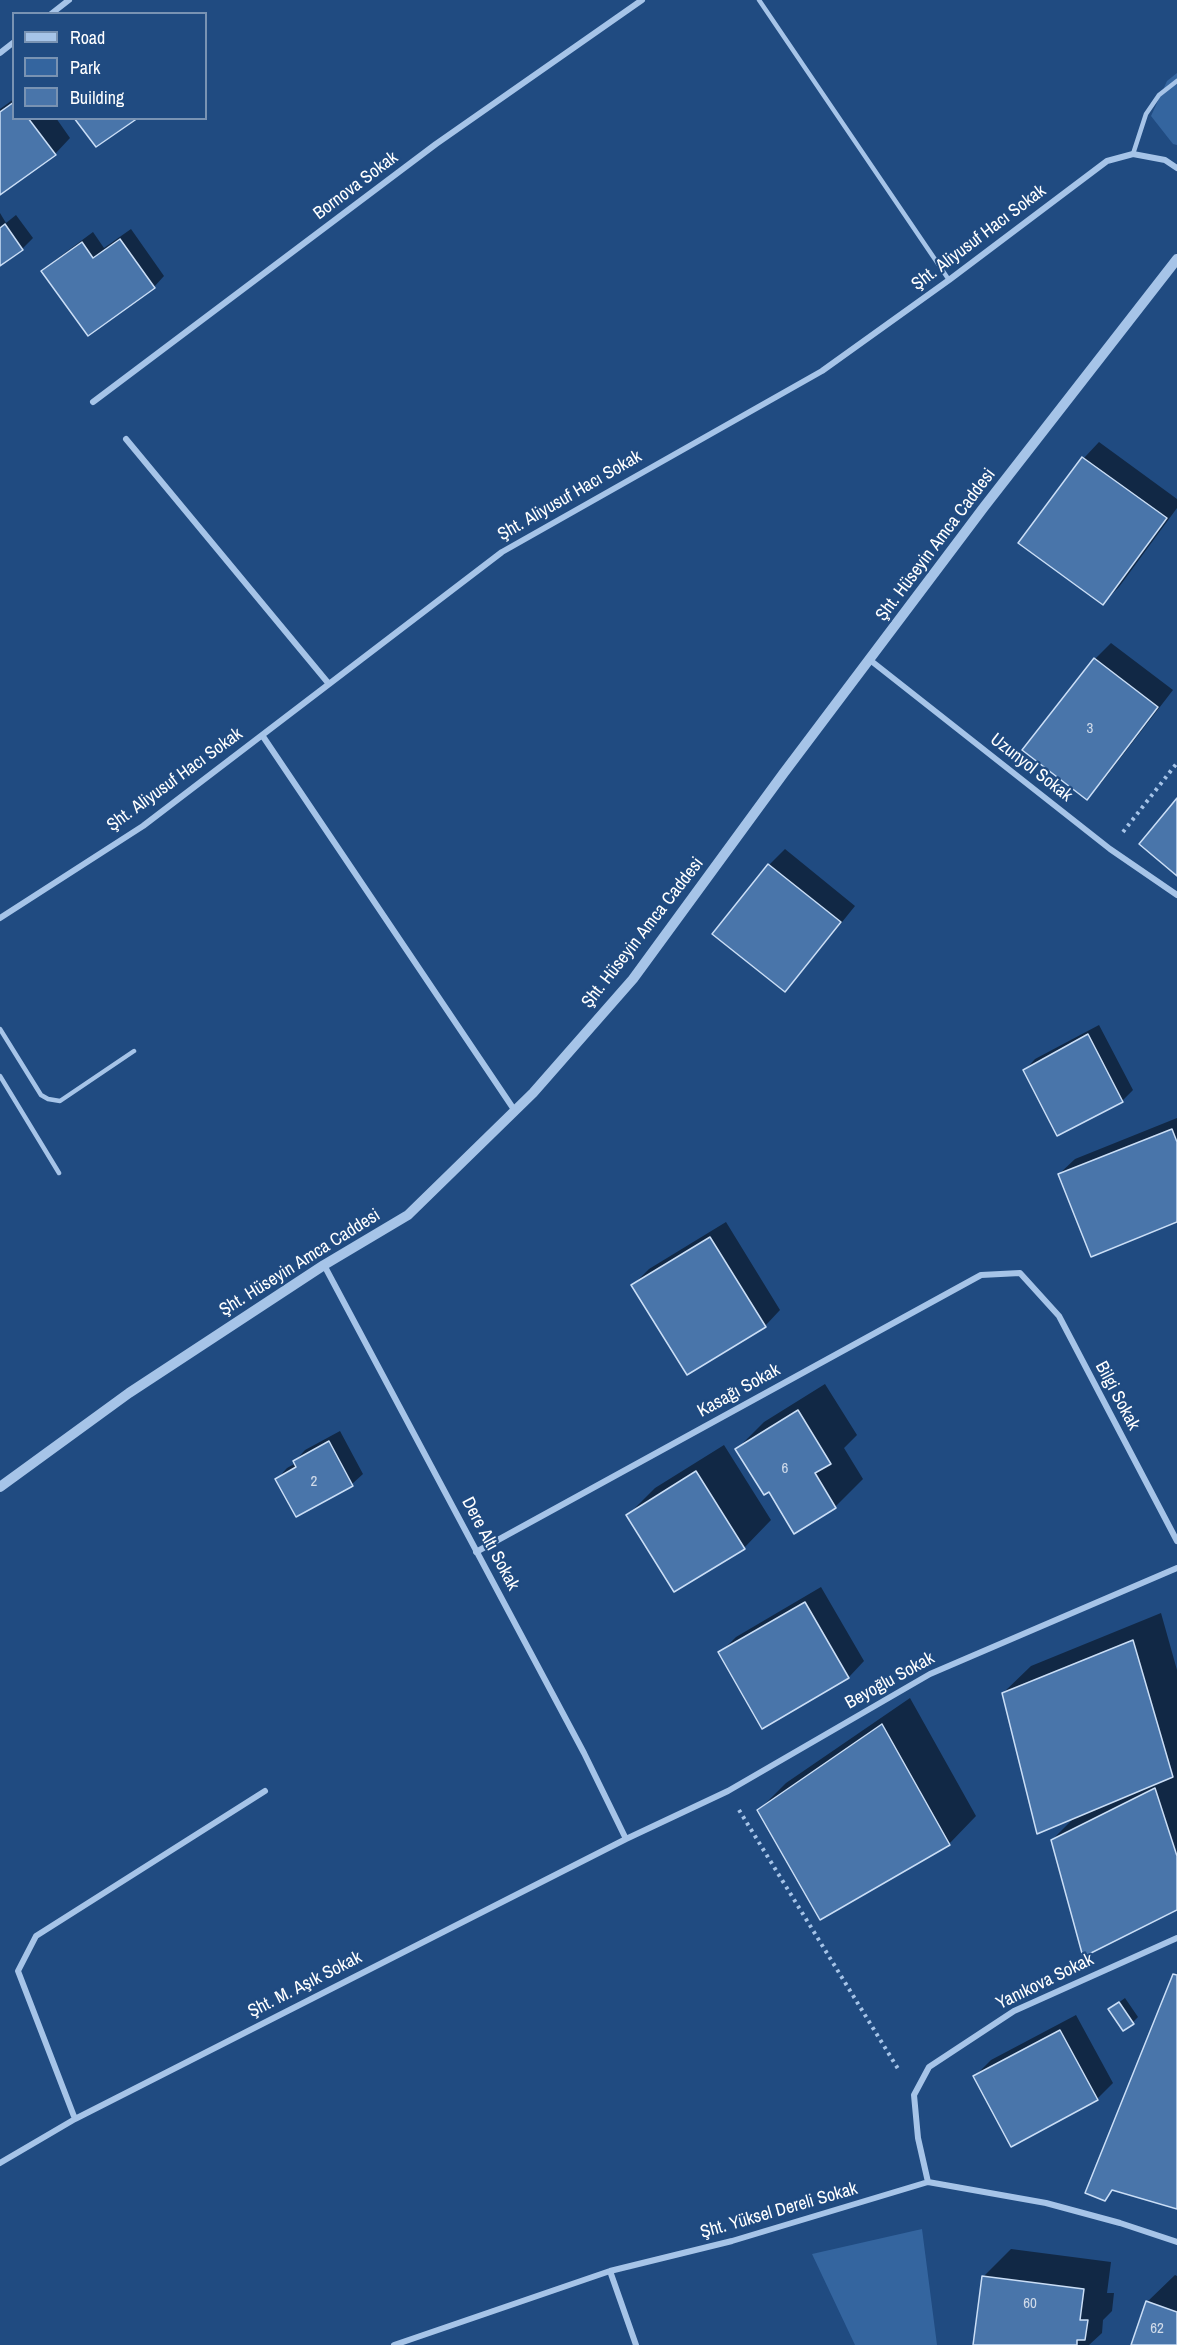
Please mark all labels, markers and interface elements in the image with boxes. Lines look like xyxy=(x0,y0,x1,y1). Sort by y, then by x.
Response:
legend xyxy=(12,12,207,120)
text: Road xyxy=(70,25,105,50)
text: Park xyxy=(70,55,100,80)
text: Building xyxy=(70,85,124,110)
street label: Bornova Sokak xyxy=(310,147,402,225)
street label: Şht. Aliyusuf Hacı Sokak xyxy=(908,180,1050,296)
street label: Şht. Aliyusuf Hacı Sokak xyxy=(494,446,646,546)
street label: Şht. Hüseyin Amca Caddesi xyxy=(872,464,1000,626)
house number: 3 xyxy=(1087,720,1093,738)
street label: Şht. Aliyusuf Hacı Sokak xyxy=(103,724,247,836)
street label: Uzunyol Sokak xyxy=(986,729,1076,807)
street label: Şht. Hüseyin Amca Caddesi xyxy=(577,853,709,1013)
street label: Şht. Hüseyin Amca Caddesi xyxy=(216,1205,384,1321)
street label: Bilgi Sokak xyxy=(1090,1358,1144,1434)
street label: Kasağı Sokak xyxy=(694,1359,784,1423)
house number: 6 xyxy=(782,1460,788,1478)
house number: 2 xyxy=(311,1473,317,1491)
street label: Dere Altı Sokak xyxy=(456,1494,524,1594)
street label: Beyoğlu Sokak xyxy=(842,1648,938,1714)
street label: Şht. M. Aşık Sokak xyxy=(245,1947,365,2023)
street label: Yanıkova Sokak xyxy=(993,1949,1097,2015)
street label: Şht. Yüksel Dereli Sokak xyxy=(698,2178,860,2244)
house number: 60 xyxy=(1023,2295,1037,2313)
house number: 62 xyxy=(1150,2320,1164,2338)

